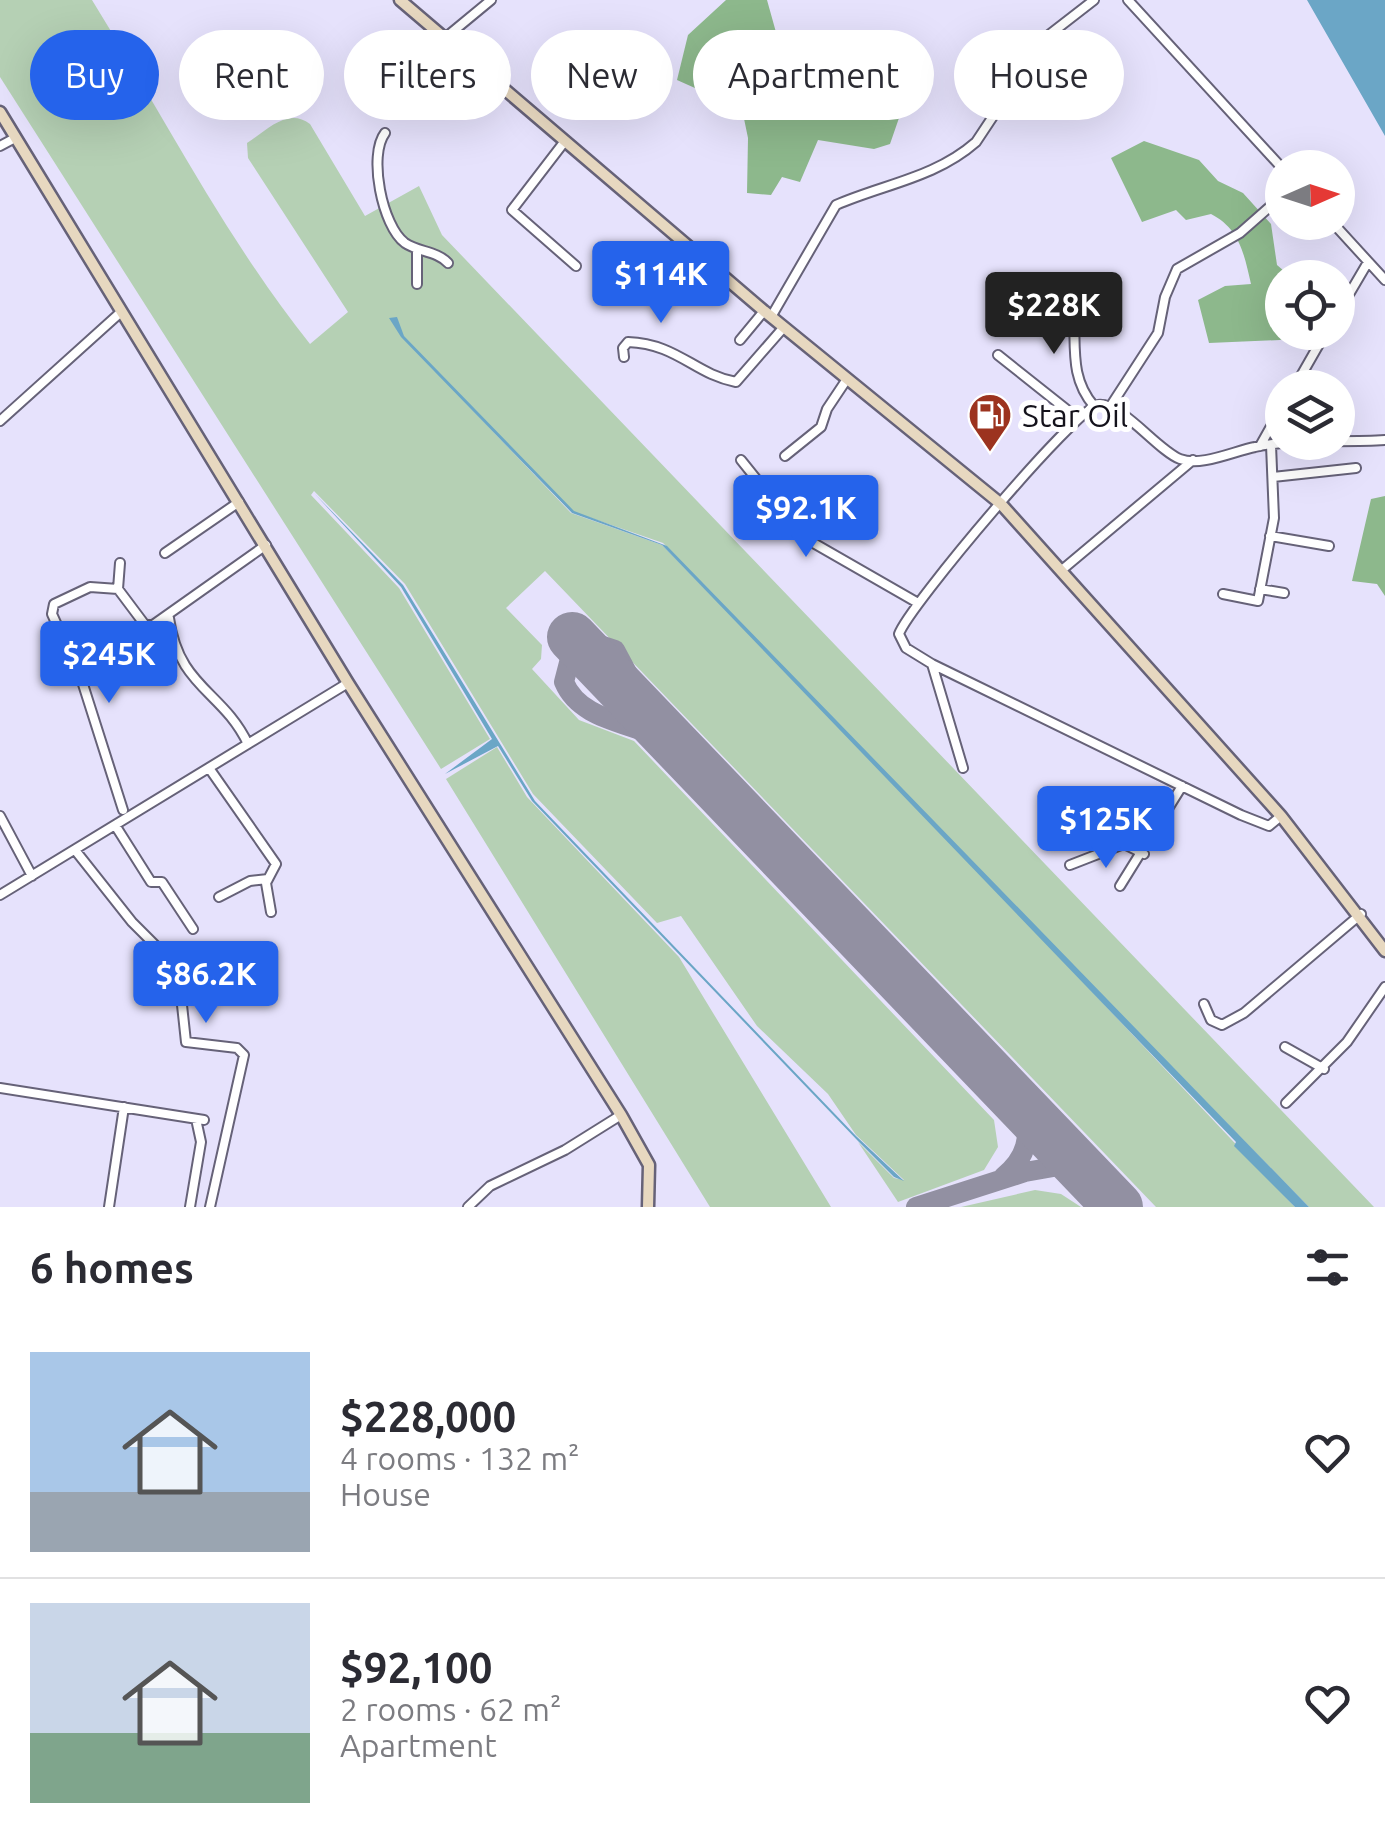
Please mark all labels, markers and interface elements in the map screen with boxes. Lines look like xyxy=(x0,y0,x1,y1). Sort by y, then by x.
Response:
chip: Buy xyxy=(30,30,159,120)
chip: Rent xyxy=(179,30,324,120)
chip: Filters xyxy=(344,30,511,120)
chip: New xyxy=(531,30,673,120)
chip: Apartment xyxy=(693,30,934,120)
chip: House xyxy=(954,30,1124,120)
north arrow xyxy=(1265,150,1355,240)
map controls xyxy=(1265,150,1355,460)
pin: $114K xyxy=(591,241,731,326)
text: $114K xyxy=(614,255,708,291)
button: locate xyxy=(1265,260,1355,350)
pin: $228K xyxy=(984,272,1124,357)
text: $228K xyxy=(1007,286,1101,322)
button: layers xyxy=(1265,370,1355,460)
fuel station icon: Star Oil xyxy=(967,392,1013,453)
place label: Star Oil xyxy=(1022,397,1128,433)
pin: $92.1K xyxy=(725,475,887,560)
text: $92.1K xyxy=(755,489,857,525)
pin: $245K xyxy=(39,621,179,706)
text: $245K xyxy=(62,635,156,671)
pin: $125K xyxy=(1036,786,1176,871)
text: $125K xyxy=(1059,800,1153,836)
pin: $86.2K xyxy=(125,941,287,1026)
text: $86.2K xyxy=(155,955,257,991)
icon: filters xyxy=(1300,1240,1355,1295)
text: 6 homes xyxy=(30,1244,194,1291)
icon: home xyxy=(110,1392,230,1512)
text: $228,000 xyxy=(340,1393,516,1440)
icon: heart xyxy=(1300,1425,1355,1480)
text: 4 rooms · 132 m² xyxy=(340,1440,580,1476)
text: House xyxy=(340,1476,431,1512)
icon: home xyxy=(110,1643,230,1763)
text: $92,100 xyxy=(340,1644,492,1691)
icon: heart xyxy=(1300,1676,1355,1731)
text: 2 rooms · 62 m² xyxy=(340,1691,561,1727)
text: Apartment xyxy=(340,1727,497,1763)

